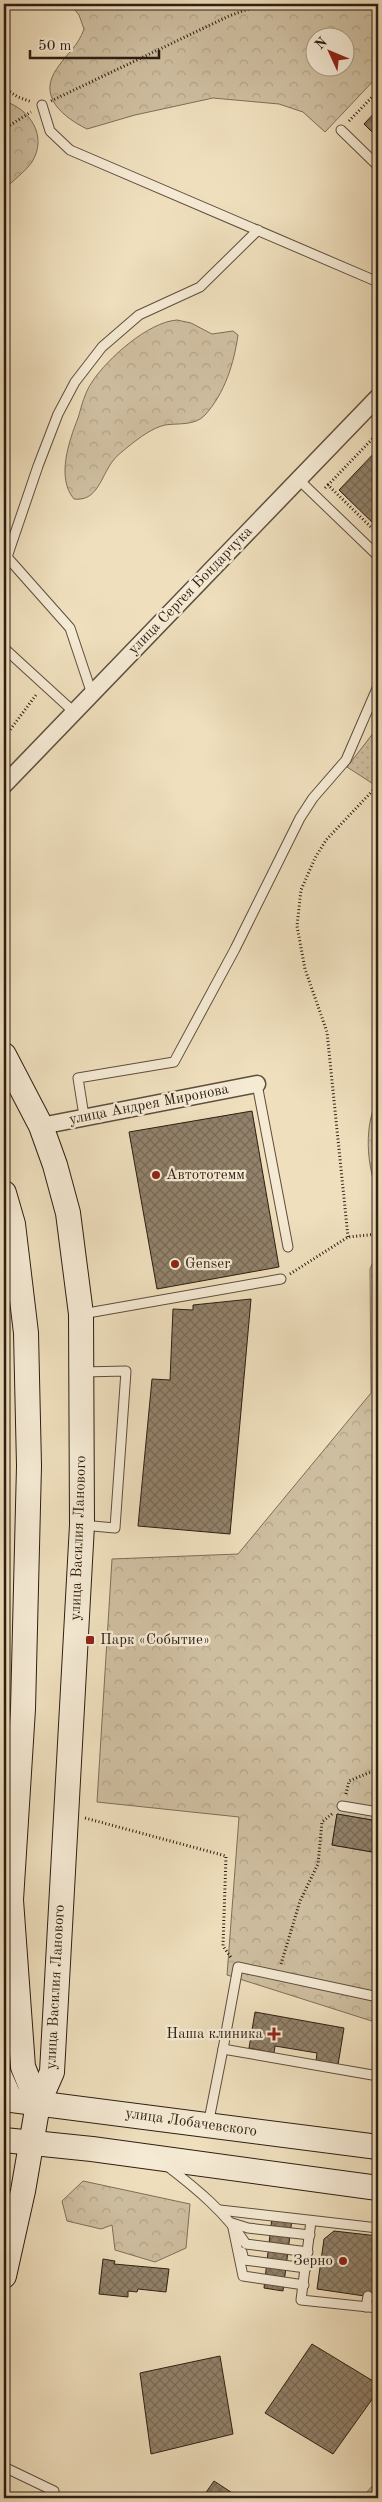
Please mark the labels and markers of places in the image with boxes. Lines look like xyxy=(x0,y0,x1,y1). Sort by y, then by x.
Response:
place label: Автототемм xyxy=(166,1168,245,1183)
marker: Автототемм xyxy=(150,1169,162,1181)
place label: Genser xyxy=(185,1257,230,1272)
marker: Genser xyxy=(169,1258,181,1270)
place label: Парк «Событие» xyxy=(100,1633,210,1648)
marker: Парк «Событие» xyxy=(84,1634,96,1646)
place label: Наша клиника xyxy=(166,2027,264,2042)
marker: Наша клиника xyxy=(267,2027,281,2041)
place label: Зерно xyxy=(293,2254,333,2269)
marker: Зерно xyxy=(337,2255,349,2267)

